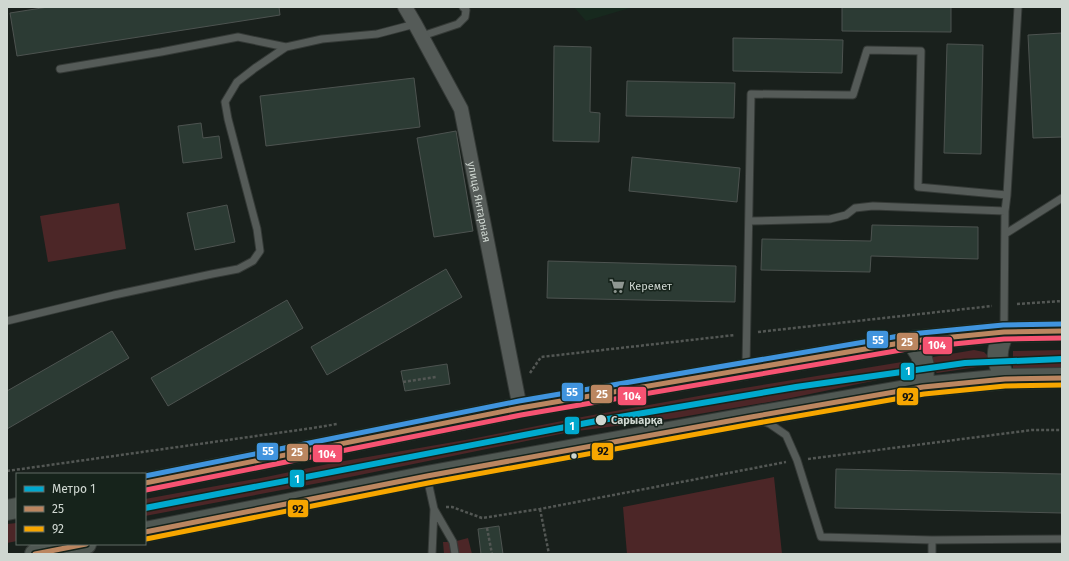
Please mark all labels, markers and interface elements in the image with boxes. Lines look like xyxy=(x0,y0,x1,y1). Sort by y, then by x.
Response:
street label: улица Янтарная xyxy=(465,160,494,244)
supermarket icon: Керемет xyxy=(608,277,626,295)
place label: Керемет xyxy=(629,280,672,293)
line badge: 55 xyxy=(866,330,889,349)
line badge: 25 xyxy=(896,332,919,351)
text: 55 xyxy=(872,334,884,347)
text: 25 xyxy=(901,336,913,349)
line badge: 104 xyxy=(922,336,953,355)
text: 104 xyxy=(928,339,946,352)
line badge: 1 xyxy=(900,362,915,381)
text: 1 xyxy=(905,365,911,378)
line badge: 55 xyxy=(561,382,584,402)
line badge: 25 xyxy=(590,384,613,404)
text: 55 xyxy=(566,386,578,399)
line badge: 104 xyxy=(617,386,647,406)
line badge: 92 xyxy=(896,387,919,406)
text: 25 xyxy=(596,388,608,401)
text: 104 xyxy=(623,390,641,403)
text: 92 xyxy=(902,391,914,404)
marker: Сарыарқа xyxy=(594,413,608,427)
place label: Сарыарқа xyxy=(611,414,663,427)
line badge: 1 xyxy=(564,416,580,435)
text: 1 xyxy=(569,420,575,433)
line badge: 55 xyxy=(256,442,279,461)
line badge: 92 xyxy=(591,442,614,461)
line badge: 25 xyxy=(286,443,309,462)
line badge: 104 xyxy=(312,444,343,463)
text: 55 xyxy=(262,445,274,458)
text: 92 xyxy=(597,445,609,458)
text: 25 xyxy=(291,446,303,459)
text: 104 xyxy=(318,448,336,461)
unlabelled marker xyxy=(569,451,579,461)
line badge: 1 xyxy=(289,469,305,488)
legend xyxy=(16,473,146,545)
text: 1 xyxy=(294,473,300,486)
text: Метро 1 xyxy=(52,482,96,496)
line badge: 92 xyxy=(287,499,309,518)
text: 25 xyxy=(52,502,64,516)
text: 92 xyxy=(292,503,304,516)
text: 92 xyxy=(52,522,64,536)

